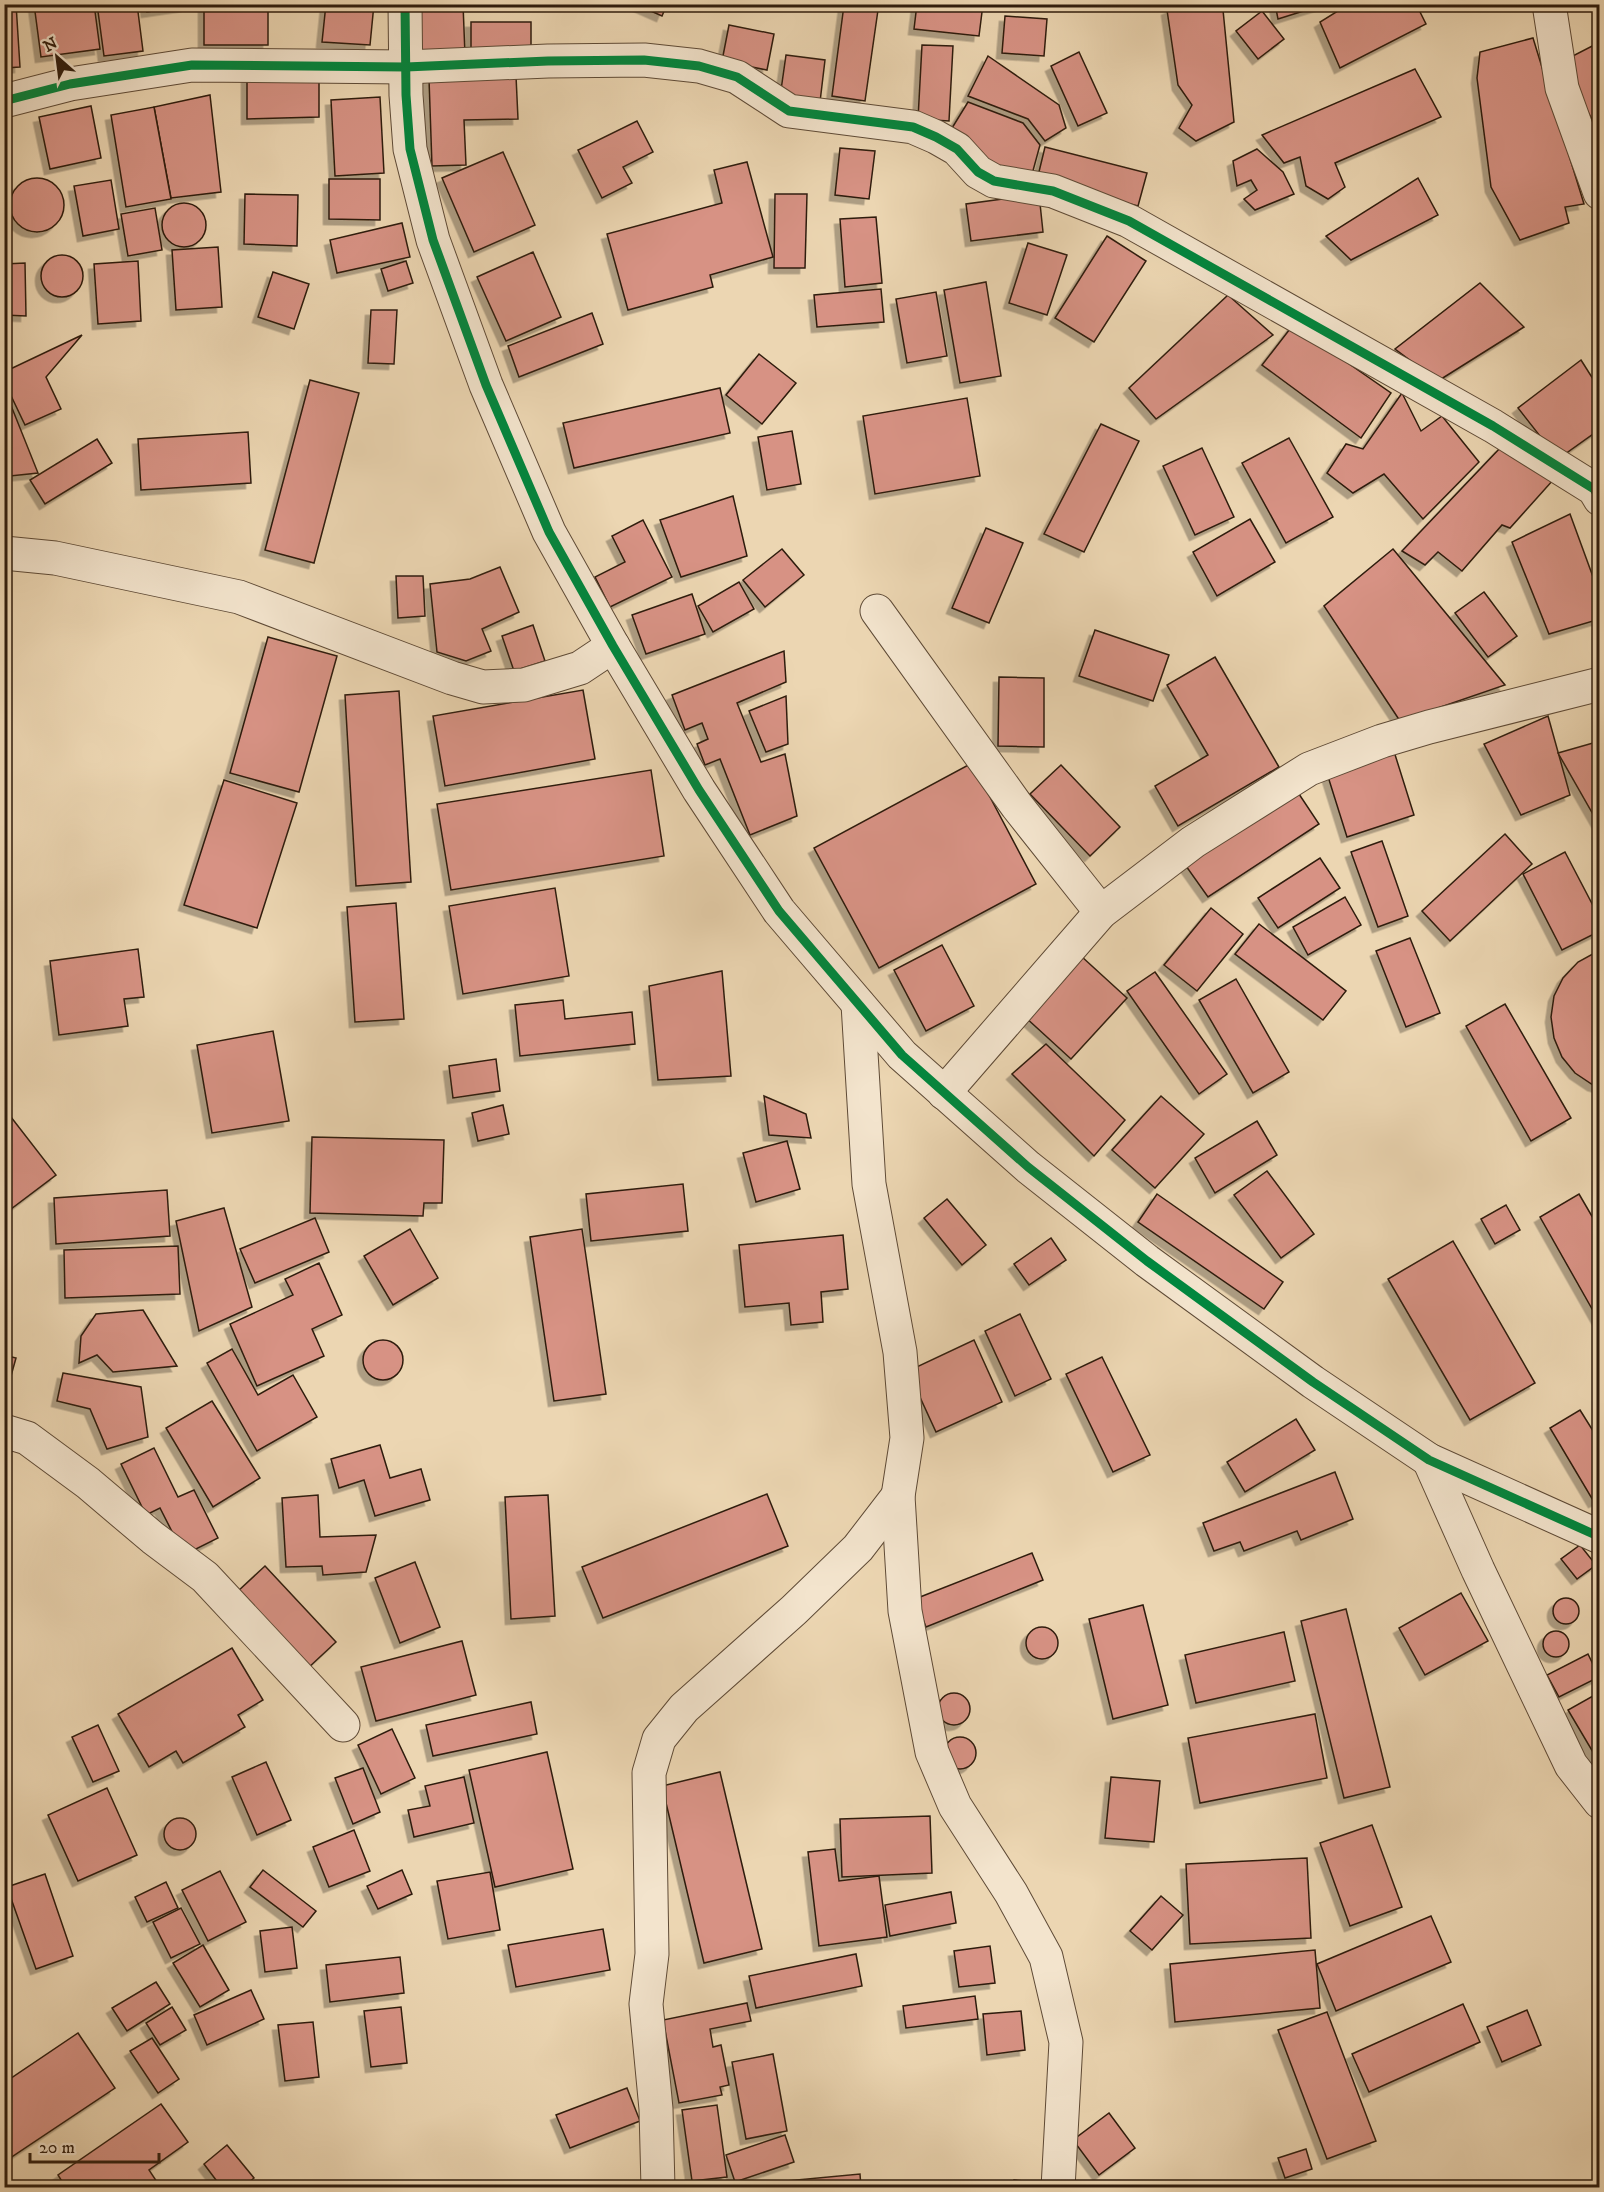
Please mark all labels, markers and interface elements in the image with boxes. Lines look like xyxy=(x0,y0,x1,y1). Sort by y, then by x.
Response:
north arrow xyxy=(27,27,87,87)
text: N xyxy=(40,33,61,57)
scale bar xyxy=(30,2126,159,2164)
text: 20 m xyxy=(39,2137,75,2159)

